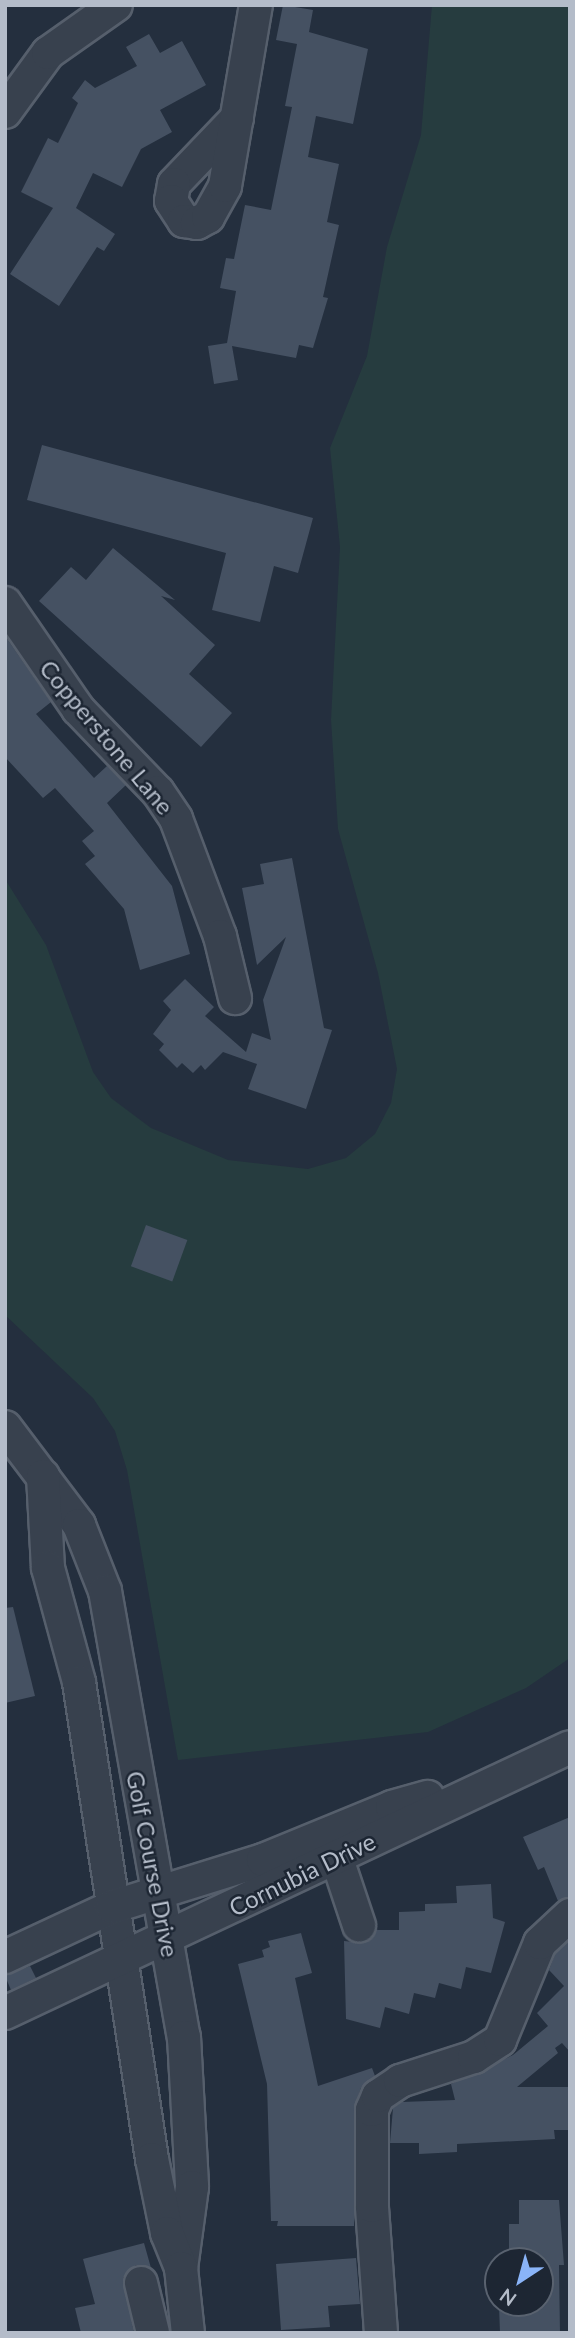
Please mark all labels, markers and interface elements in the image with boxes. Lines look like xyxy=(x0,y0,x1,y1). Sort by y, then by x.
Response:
street label: Copperstone Lane xyxy=(34,654,180,820)
street label: Golf Course Drive xyxy=(121,1768,185,1960)
street label: Cornubia Drive xyxy=(224,1826,380,1922)
north arrow xyxy=(484,2247,554,2317)
text: N xyxy=(495,2284,520,2311)

